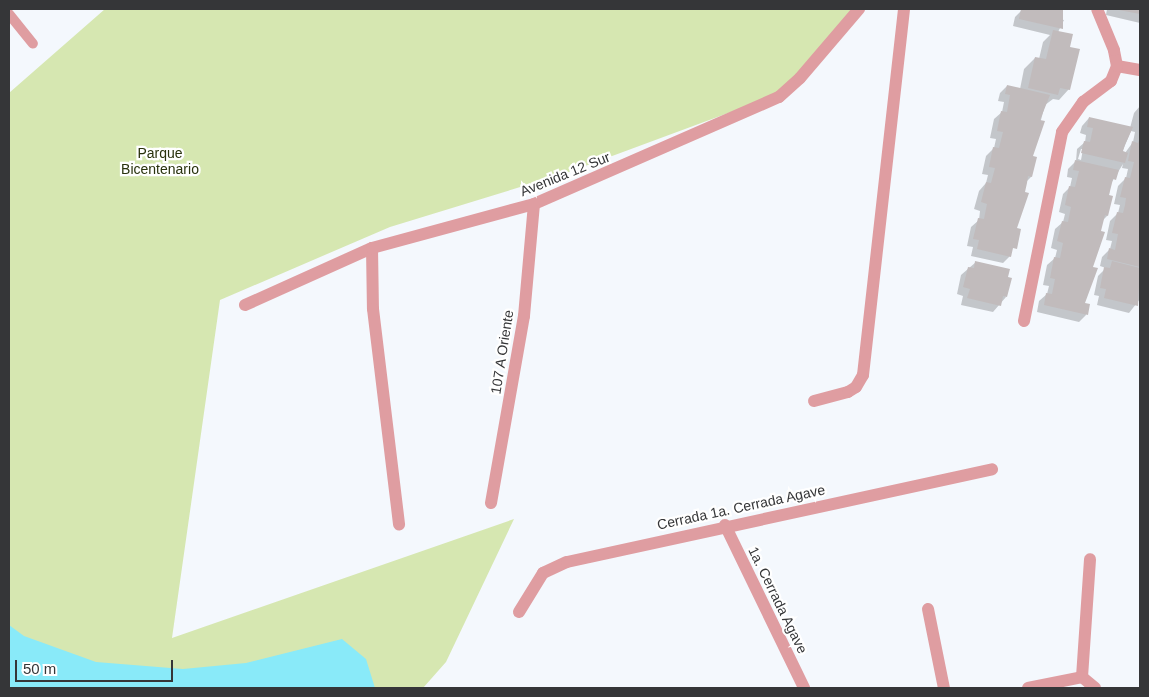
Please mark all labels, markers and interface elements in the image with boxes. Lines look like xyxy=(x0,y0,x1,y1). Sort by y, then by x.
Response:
park label: Parque Bicentenario xyxy=(121,145,199,178)
street label: Avenida 12 Sur xyxy=(518,148,612,200)
street label: 107 A Oriente xyxy=(487,308,517,396)
street label: Cerrada 1a. Cerrada Agave xyxy=(655,481,827,533)
street label: 1a. Cerrada Agave xyxy=(745,544,811,656)
scale bar xyxy=(18,650,175,682)
text: 50 m xyxy=(23,660,56,677)

